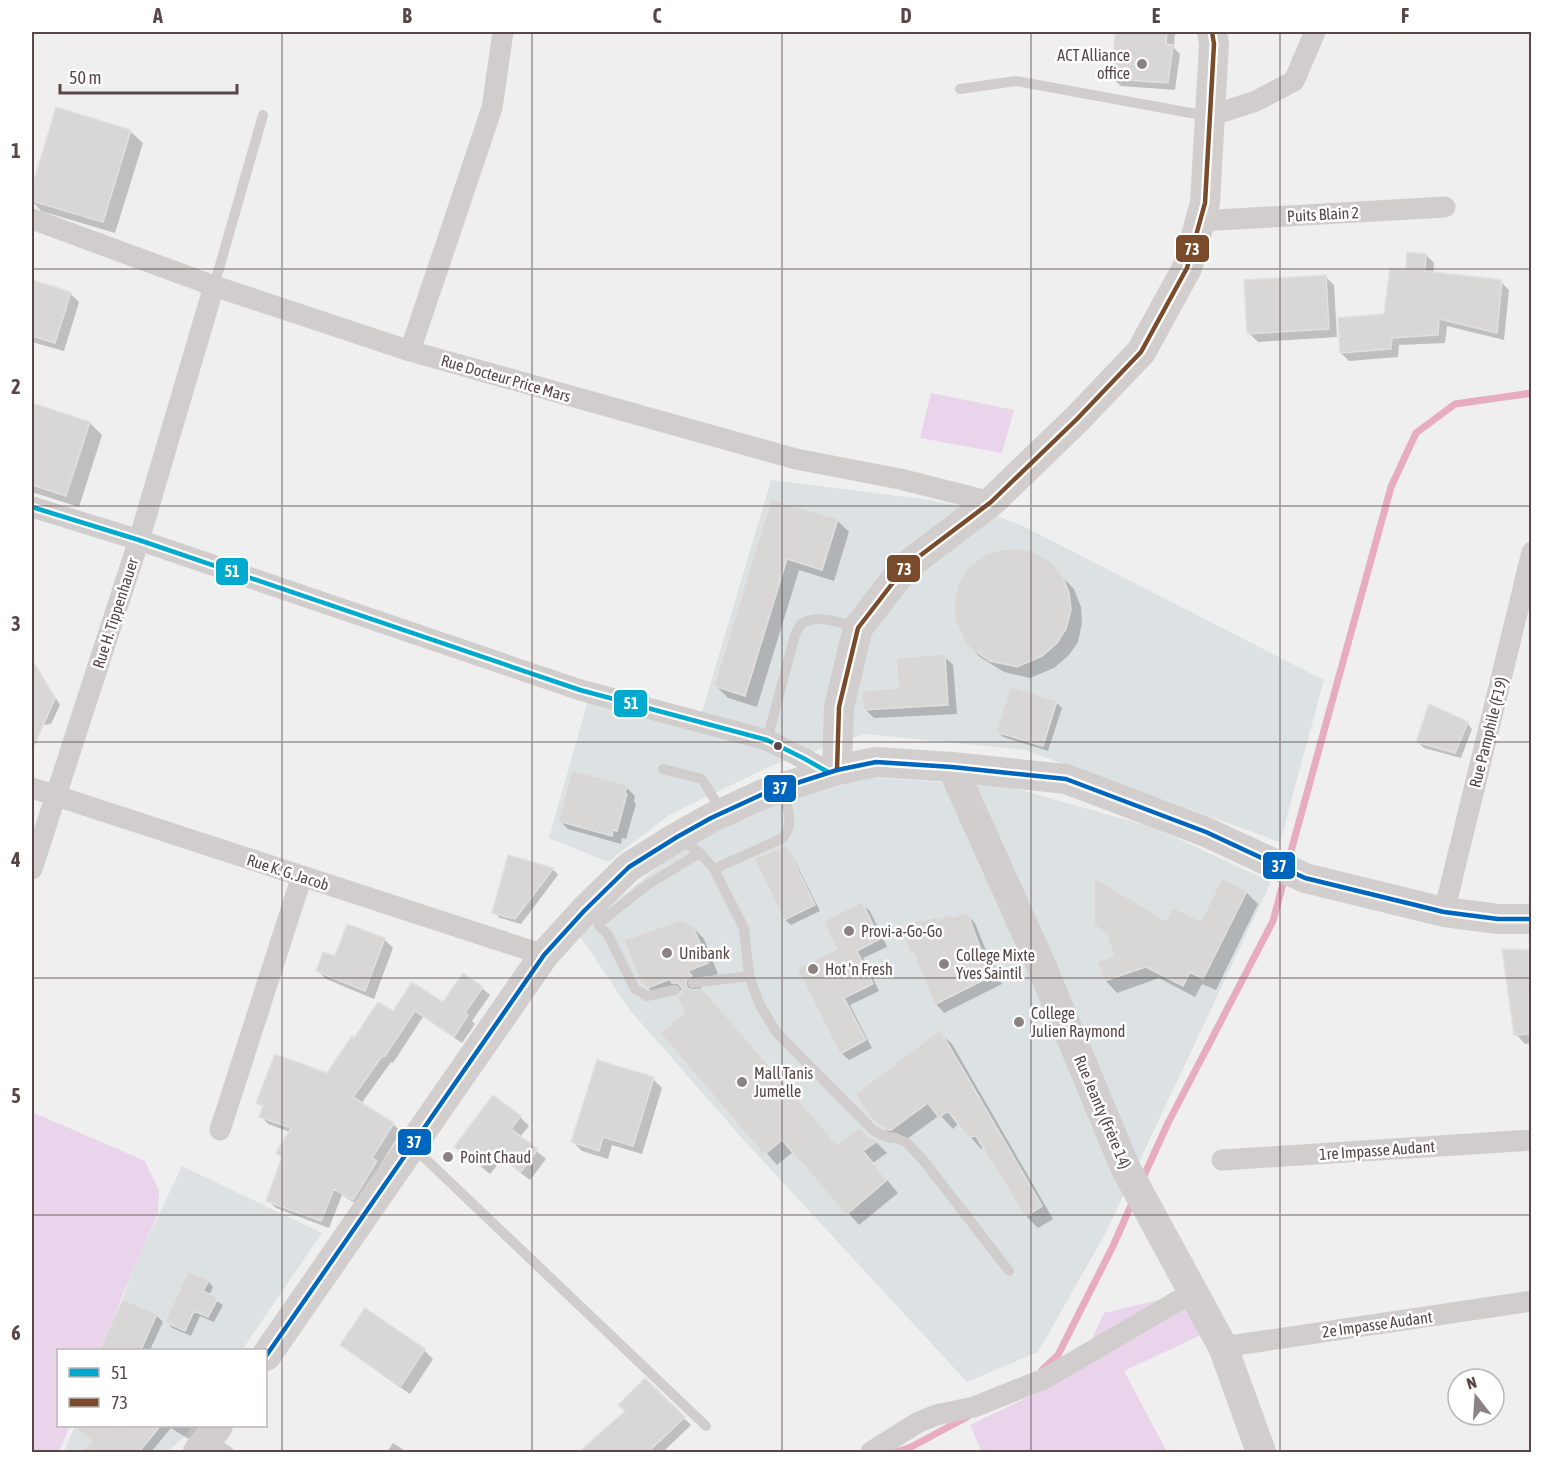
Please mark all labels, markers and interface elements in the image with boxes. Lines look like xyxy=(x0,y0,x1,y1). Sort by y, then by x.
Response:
text: A xyxy=(152,4,163,27)
text: B xyxy=(402,4,412,27)
text: C xyxy=(653,4,662,27)
text: D xyxy=(900,4,912,27)
text: E xyxy=(1152,4,1161,27)
text: F xyxy=(1401,4,1409,27)
place label: ACT Alliance office xyxy=(1057,46,1130,82)
scale bar xyxy=(60,57,237,95)
marker: ACT Alliance office xyxy=(1135,57,1149,71)
text: 50 m xyxy=(69,67,101,88)
text: 1 xyxy=(11,139,21,162)
street label: Puits Blain 2 xyxy=(1287,203,1359,225)
line badge: 73 xyxy=(1175,234,1210,263)
text: 73 xyxy=(1184,240,1200,258)
street label: Rue Docteur Price Mars xyxy=(439,351,573,405)
text: 2 xyxy=(11,375,21,398)
line badge: 73 xyxy=(886,554,921,583)
street label: Rue H. Tippenhauer xyxy=(89,555,142,671)
line badge: 51 xyxy=(215,557,249,586)
text: 73 xyxy=(896,560,912,578)
text: 51 xyxy=(224,562,240,580)
text: 3 xyxy=(11,612,21,635)
street label: Rue Pamphile (F19) xyxy=(1466,675,1511,789)
line badge: 51 xyxy=(613,689,648,718)
text: 51 xyxy=(623,694,639,712)
unlabelled marker xyxy=(772,740,784,752)
line badge: 37 xyxy=(763,774,797,803)
text: 37 xyxy=(772,779,788,797)
text: 4 xyxy=(10,848,21,871)
street label: Rue K. G. Jacob xyxy=(245,850,331,894)
line badge: 37 xyxy=(1262,851,1296,880)
text: 37 xyxy=(1271,857,1287,875)
place label: Provi-a-Go-Go xyxy=(861,922,943,940)
marker: Provi-a-Go-Go xyxy=(842,924,856,938)
place label: Unibank xyxy=(679,944,730,962)
marker: Unibank xyxy=(660,946,674,960)
place label: College Mixte Yves Saintil xyxy=(956,946,1035,982)
marker: College Mixte Yves Saintil xyxy=(937,957,951,971)
place label: Hot 'n Fresh xyxy=(825,960,893,978)
marker: Hot 'n Fresh xyxy=(806,962,820,976)
place label: College Julien Raymond xyxy=(1031,1004,1125,1041)
marker: College Julien Raymond xyxy=(1012,1015,1026,1029)
street label: Rue Jeanty (Frère 14) xyxy=(1070,1053,1135,1172)
place label: Mall Tanis Jumelle xyxy=(754,1064,814,1100)
marker: Mall Tanis Jumelle xyxy=(735,1075,749,1089)
text: 5 xyxy=(11,1084,21,1107)
line badge: 37 xyxy=(397,1128,432,1156)
text: 37 xyxy=(406,1133,422,1151)
street label: 1re Impasse Audant xyxy=(1318,1137,1436,1164)
place label: Point Chaud xyxy=(460,1148,531,1166)
marker: Point Chaud xyxy=(441,1150,455,1164)
street label: 2e Impasse Audant xyxy=(1321,1307,1434,1342)
text: 6 xyxy=(11,1321,21,1344)
legend xyxy=(57,1349,267,1427)
text: 51 xyxy=(111,1362,128,1383)
north arrow xyxy=(1446,1367,1506,1427)
text: N xyxy=(1464,1373,1479,1393)
text: 73 xyxy=(111,1392,128,1413)

